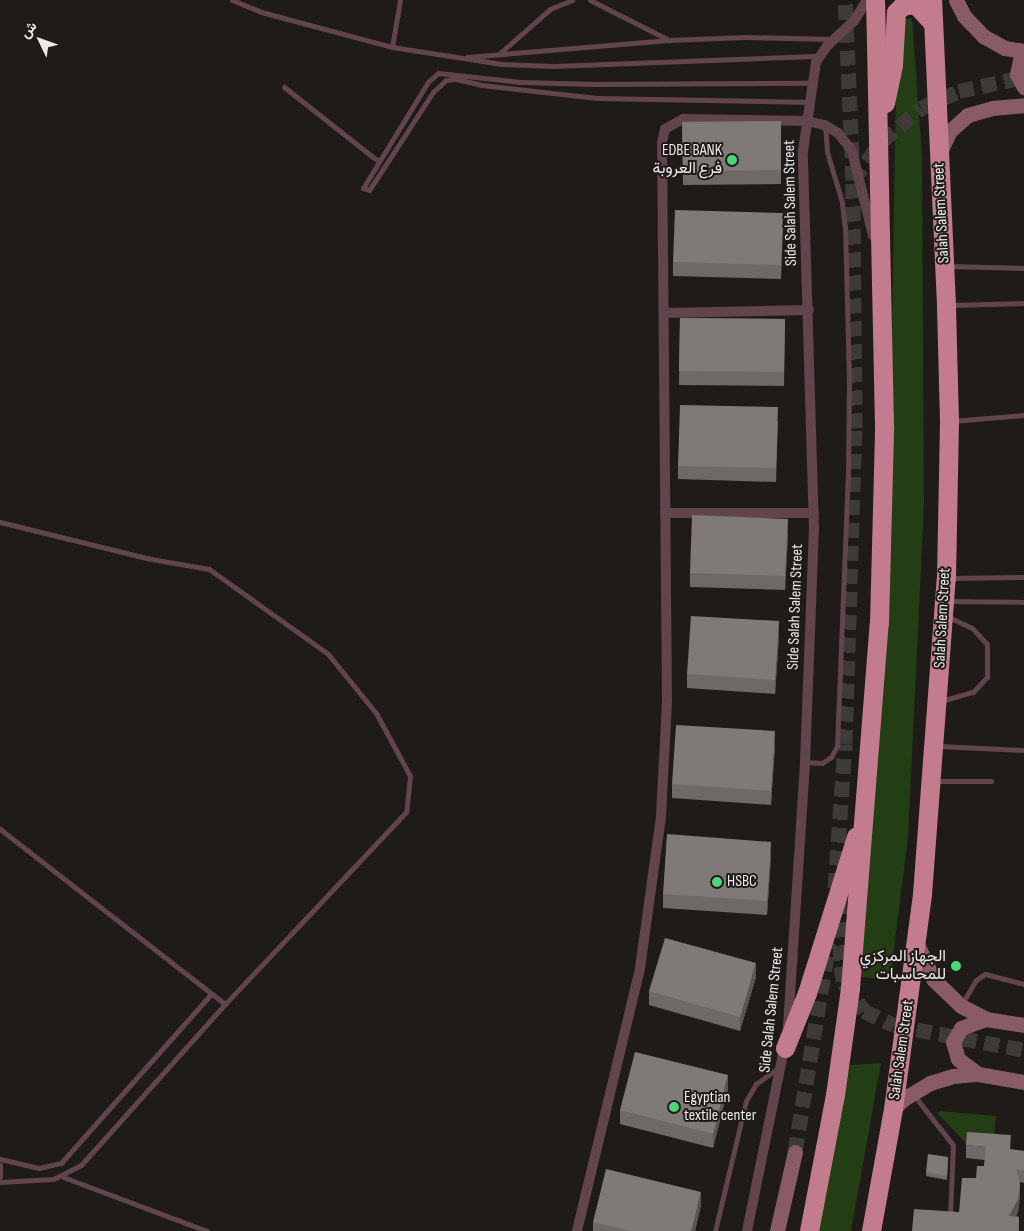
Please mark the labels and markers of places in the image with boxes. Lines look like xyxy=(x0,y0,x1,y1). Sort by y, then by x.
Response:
place label: EDBE BANK فرع العروبة xyxy=(653,141,722,179)
marker: EDBE BANK فرع العروبة xyxy=(726,154,738,166)
place label: HSBC xyxy=(727,872,757,892)
marker: HSBC xyxy=(711,876,723,888)
place label: الجهاز المركزي للمحاسبات xyxy=(860,947,946,985)
marker: الجهاز المركزي للمحاسبات xyxy=(950,960,962,972)
place label: Egyptian textile center xyxy=(684,1088,756,1126)
marker: Egyptian textile center xyxy=(668,1101,680,1113)

